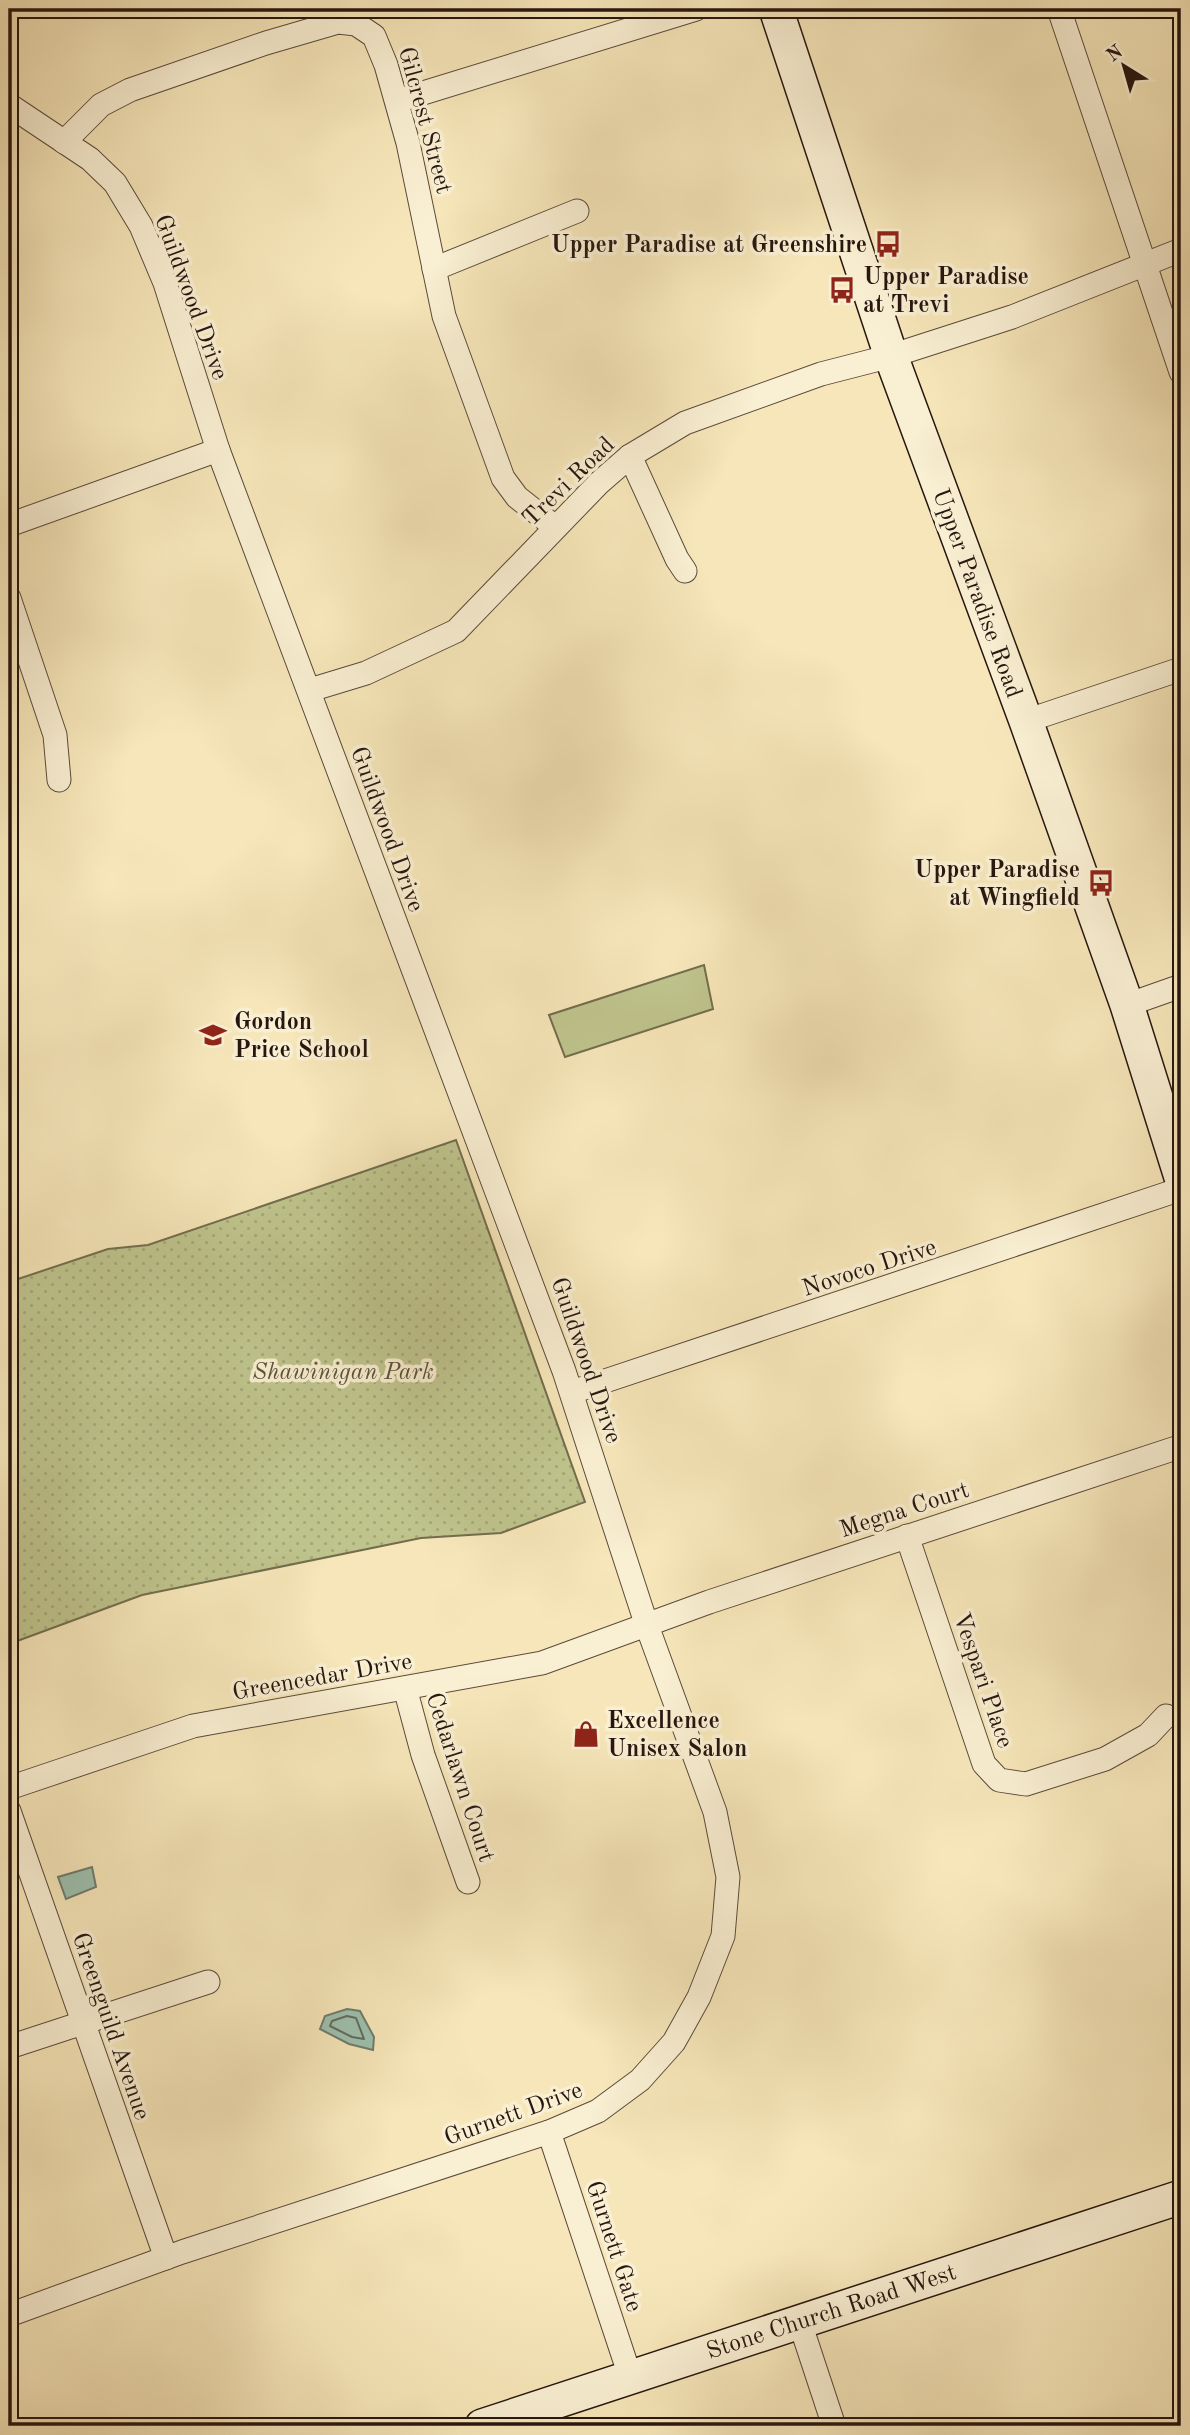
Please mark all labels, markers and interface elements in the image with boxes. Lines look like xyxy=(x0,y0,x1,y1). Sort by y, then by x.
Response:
north arrow xyxy=(1088,32,1158,102)
text: N xyxy=(1104,42,1127,66)
street label: Gilcrest Street xyxy=(393,45,455,196)
street label: Guildwood Drive xyxy=(149,212,231,383)
bus stop icon: Upper Paradise at Greenshire xyxy=(873,229,903,259)
place label: Upper Paradise at Greenshire xyxy=(550,234,867,258)
place label: Upper Paradise at Trevi xyxy=(863,266,1029,318)
bus stop icon: Upper Paradise at Trevi xyxy=(827,275,857,305)
street label: Trevi Road xyxy=(519,433,620,532)
street label: Upper Paradise Road xyxy=(927,486,1025,701)
street label: Guildwood Drive xyxy=(345,744,427,915)
place label: Upper Paradise at Wingfield xyxy=(914,859,1080,911)
bus stop icon: Upper Paradise at Wingfield xyxy=(1086,868,1116,898)
place label: Gordon Price School xyxy=(234,1011,369,1063)
school or university icon: Gordon Price School xyxy=(198,1020,228,1050)
street label: Novoco Drive xyxy=(800,1236,940,1302)
street label: Guildwood Drive xyxy=(545,1275,625,1447)
park label: Shawinigan Park xyxy=(252,1361,434,1385)
street label: Megna Court xyxy=(837,1479,972,1543)
street label: Vespari Place xyxy=(948,1610,1016,1751)
street label: Greencedar Drive xyxy=(231,1650,414,1706)
street label: Cedarlawn Court xyxy=(420,1690,498,1865)
place label: Excellence Unisex Salon xyxy=(607,1710,747,1762)
shop icon: Excellence Unisex Salon xyxy=(571,1719,601,1749)
street label: Greenguild Avenue xyxy=(67,1930,153,2123)
street label: Gurnett Drive xyxy=(441,2079,586,2151)
street label: Gurnett Gate xyxy=(581,2178,646,2315)
street label: Stone Church Road West xyxy=(704,2261,960,2365)

